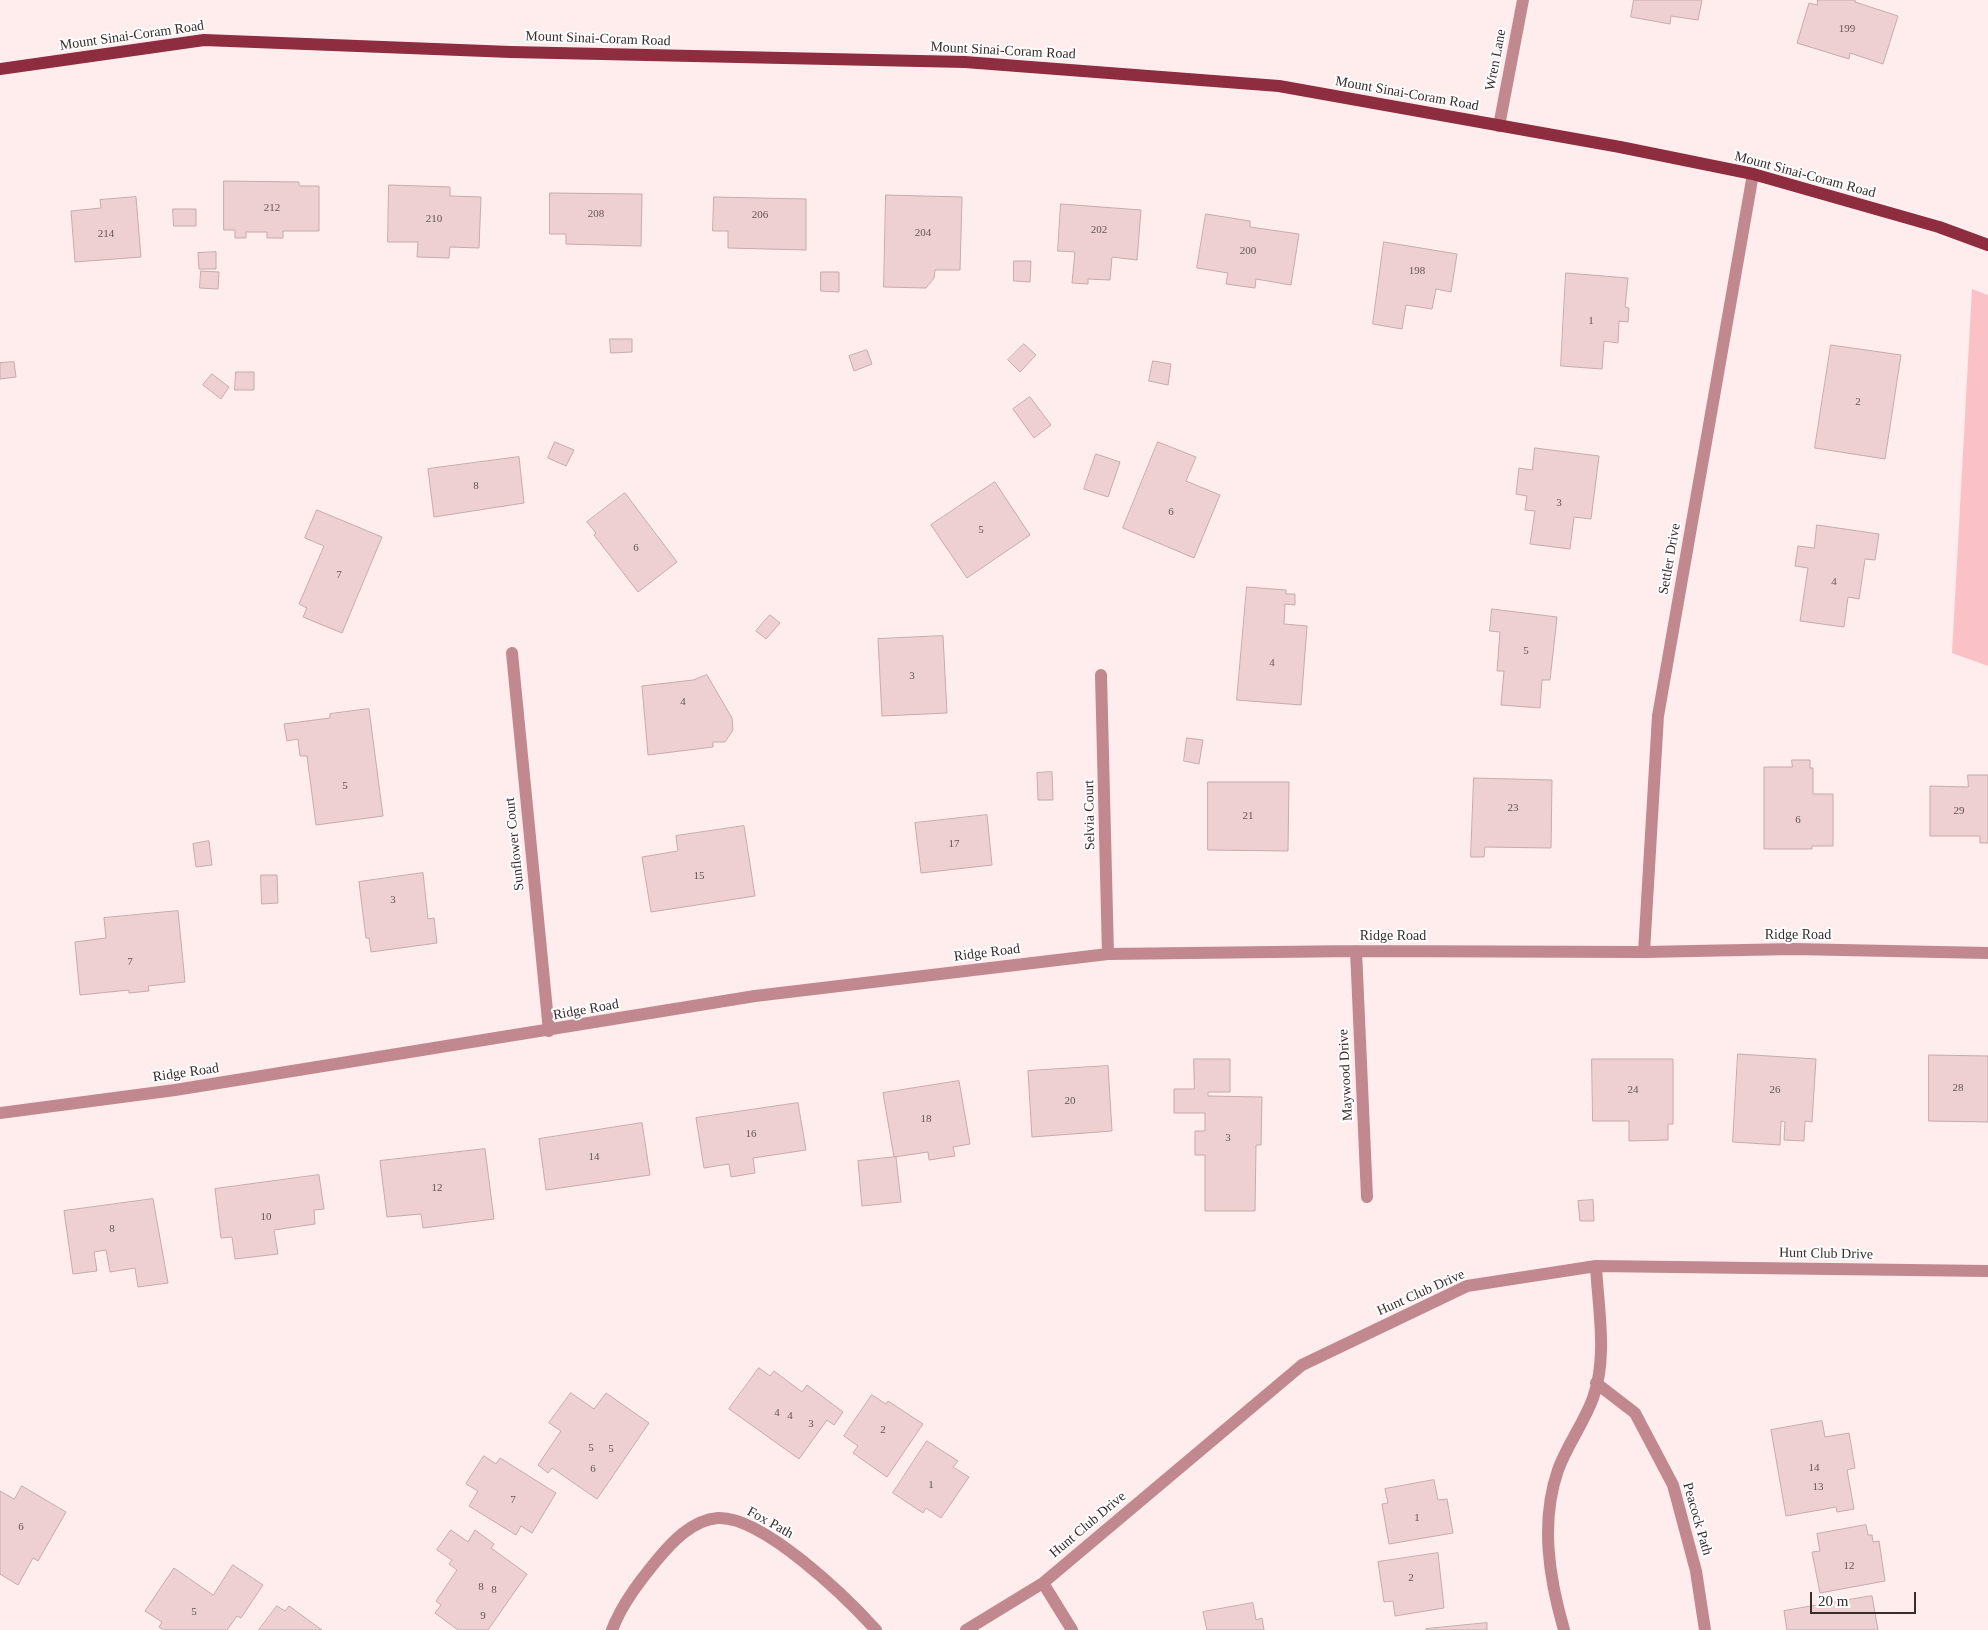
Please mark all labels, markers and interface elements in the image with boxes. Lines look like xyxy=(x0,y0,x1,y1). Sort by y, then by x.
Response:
street label: Mount Sinai-Coram Road xyxy=(59,18,205,54)
house number: 199 xyxy=(1839,22,1855,36)
street label: Mount Sinai-Coram Road xyxy=(525,28,671,50)
street label: Wren Lane xyxy=(1482,28,1510,92)
street label: Mount Sinai-Coram Road xyxy=(930,39,1076,63)
street label: Mount Sinai-Coram Road xyxy=(1334,73,1480,115)
street label: Mount Sinai-Coram Road xyxy=(1733,148,1877,202)
house number: 212 xyxy=(264,201,280,215)
house number: 208 xyxy=(588,207,604,221)
house number: 206 xyxy=(752,208,768,222)
house number: 210 xyxy=(426,212,442,226)
house number: 202 xyxy=(1091,223,1107,237)
house number: 204 xyxy=(915,226,931,240)
house number: 214 xyxy=(98,227,114,241)
house number: 200 xyxy=(1240,244,1256,258)
house number: 198 xyxy=(1409,264,1425,278)
house number: 1 xyxy=(1588,314,1594,328)
house number: 2 xyxy=(1855,395,1861,409)
house number: 8 xyxy=(473,479,479,493)
house number: 3 xyxy=(1556,496,1562,510)
house number: 6 xyxy=(1168,505,1174,519)
street label: Settler Drive xyxy=(1655,522,1685,596)
house number: 5 xyxy=(978,523,984,537)
house number: 6 xyxy=(633,541,639,555)
house number: 7 xyxy=(336,568,342,582)
house number: 4 xyxy=(1831,575,1837,589)
house number: 5 xyxy=(1523,644,1529,658)
house number: 4 xyxy=(1269,656,1275,670)
house number: 3 xyxy=(909,669,915,683)
house number: 4 xyxy=(680,695,686,709)
house number: 5 xyxy=(342,779,348,793)
street label: Selvia Court xyxy=(1081,780,1099,850)
street label: Sunflower Court xyxy=(502,797,528,891)
house number: 23 xyxy=(1508,801,1519,815)
house number: 29 xyxy=(1954,804,1965,818)
house number: 21 xyxy=(1242,809,1254,823)
house number: 6 xyxy=(1795,813,1801,827)
house number: 17 xyxy=(949,837,960,851)
house number: 15 xyxy=(694,869,704,883)
house number: 3 xyxy=(390,893,396,907)
street label: Ridge Road xyxy=(1765,927,1831,943)
street label: Ridge Road xyxy=(1360,928,1426,944)
street label: Ridge Road xyxy=(953,941,1021,965)
house number: 7 xyxy=(127,955,133,969)
street label: Ridge Road xyxy=(552,996,620,1024)
street label: Maywood Drive xyxy=(1335,1029,1357,1121)
street label: Ridge Road xyxy=(152,1060,220,1086)
house number: 28 xyxy=(1952,1081,1964,1095)
house number: 24 xyxy=(1628,1083,1639,1097)
house number: 26 xyxy=(1770,1083,1780,1097)
house number: 20 xyxy=(1064,1094,1076,1108)
house number: 18 xyxy=(920,1112,931,1126)
house number: 16 xyxy=(746,1127,756,1141)
house number: 3 xyxy=(1225,1131,1231,1145)
house number: 14 xyxy=(588,1150,600,1164)
house number: 12 xyxy=(432,1181,442,1195)
house number: 10 xyxy=(260,1210,272,1224)
house number: 8 xyxy=(109,1222,115,1236)
street label: Hunt Club Drive xyxy=(1779,1245,1873,1263)
street label: Hunt Club Drive xyxy=(1375,1266,1467,1320)
house number: 4 xyxy=(774,1406,780,1420)
house number: 4 xyxy=(787,1409,793,1423)
house number: 3 xyxy=(808,1417,814,1431)
house number: 2 xyxy=(880,1423,886,1437)
house number: 5 xyxy=(588,1441,594,1455)
house number: 5 xyxy=(608,1442,614,1456)
house number: 14 xyxy=(1808,1461,1820,1475)
house number: 6 xyxy=(590,1462,596,1476)
house number: 1 xyxy=(928,1478,934,1492)
house number: 13 xyxy=(1812,1480,1824,1494)
street label: Peacock Path xyxy=(1679,1481,1715,1557)
street label: Hunt Club Drive xyxy=(1047,1488,1129,1562)
house number: 7 xyxy=(510,1493,516,1507)
street label: Fox Path xyxy=(744,1503,796,1543)
house number: 1 xyxy=(1414,1511,1420,1525)
house number: 6 xyxy=(18,1520,24,1534)
house number: 12 xyxy=(1844,1559,1855,1573)
house number: 2 xyxy=(1408,1571,1414,1585)
house number: 8 xyxy=(478,1580,484,1594)
scale bar xyxy=(1813,1582,1919,1614)
house number: 8 xyxy=(491,1583,497,1597)
text: 20 m xyxy=(1818,1593,1848,1609)
house number: 5 xyxy=(191,1605,197,1619)
house number: 9 xyxy=(480,1609,486,1623)

